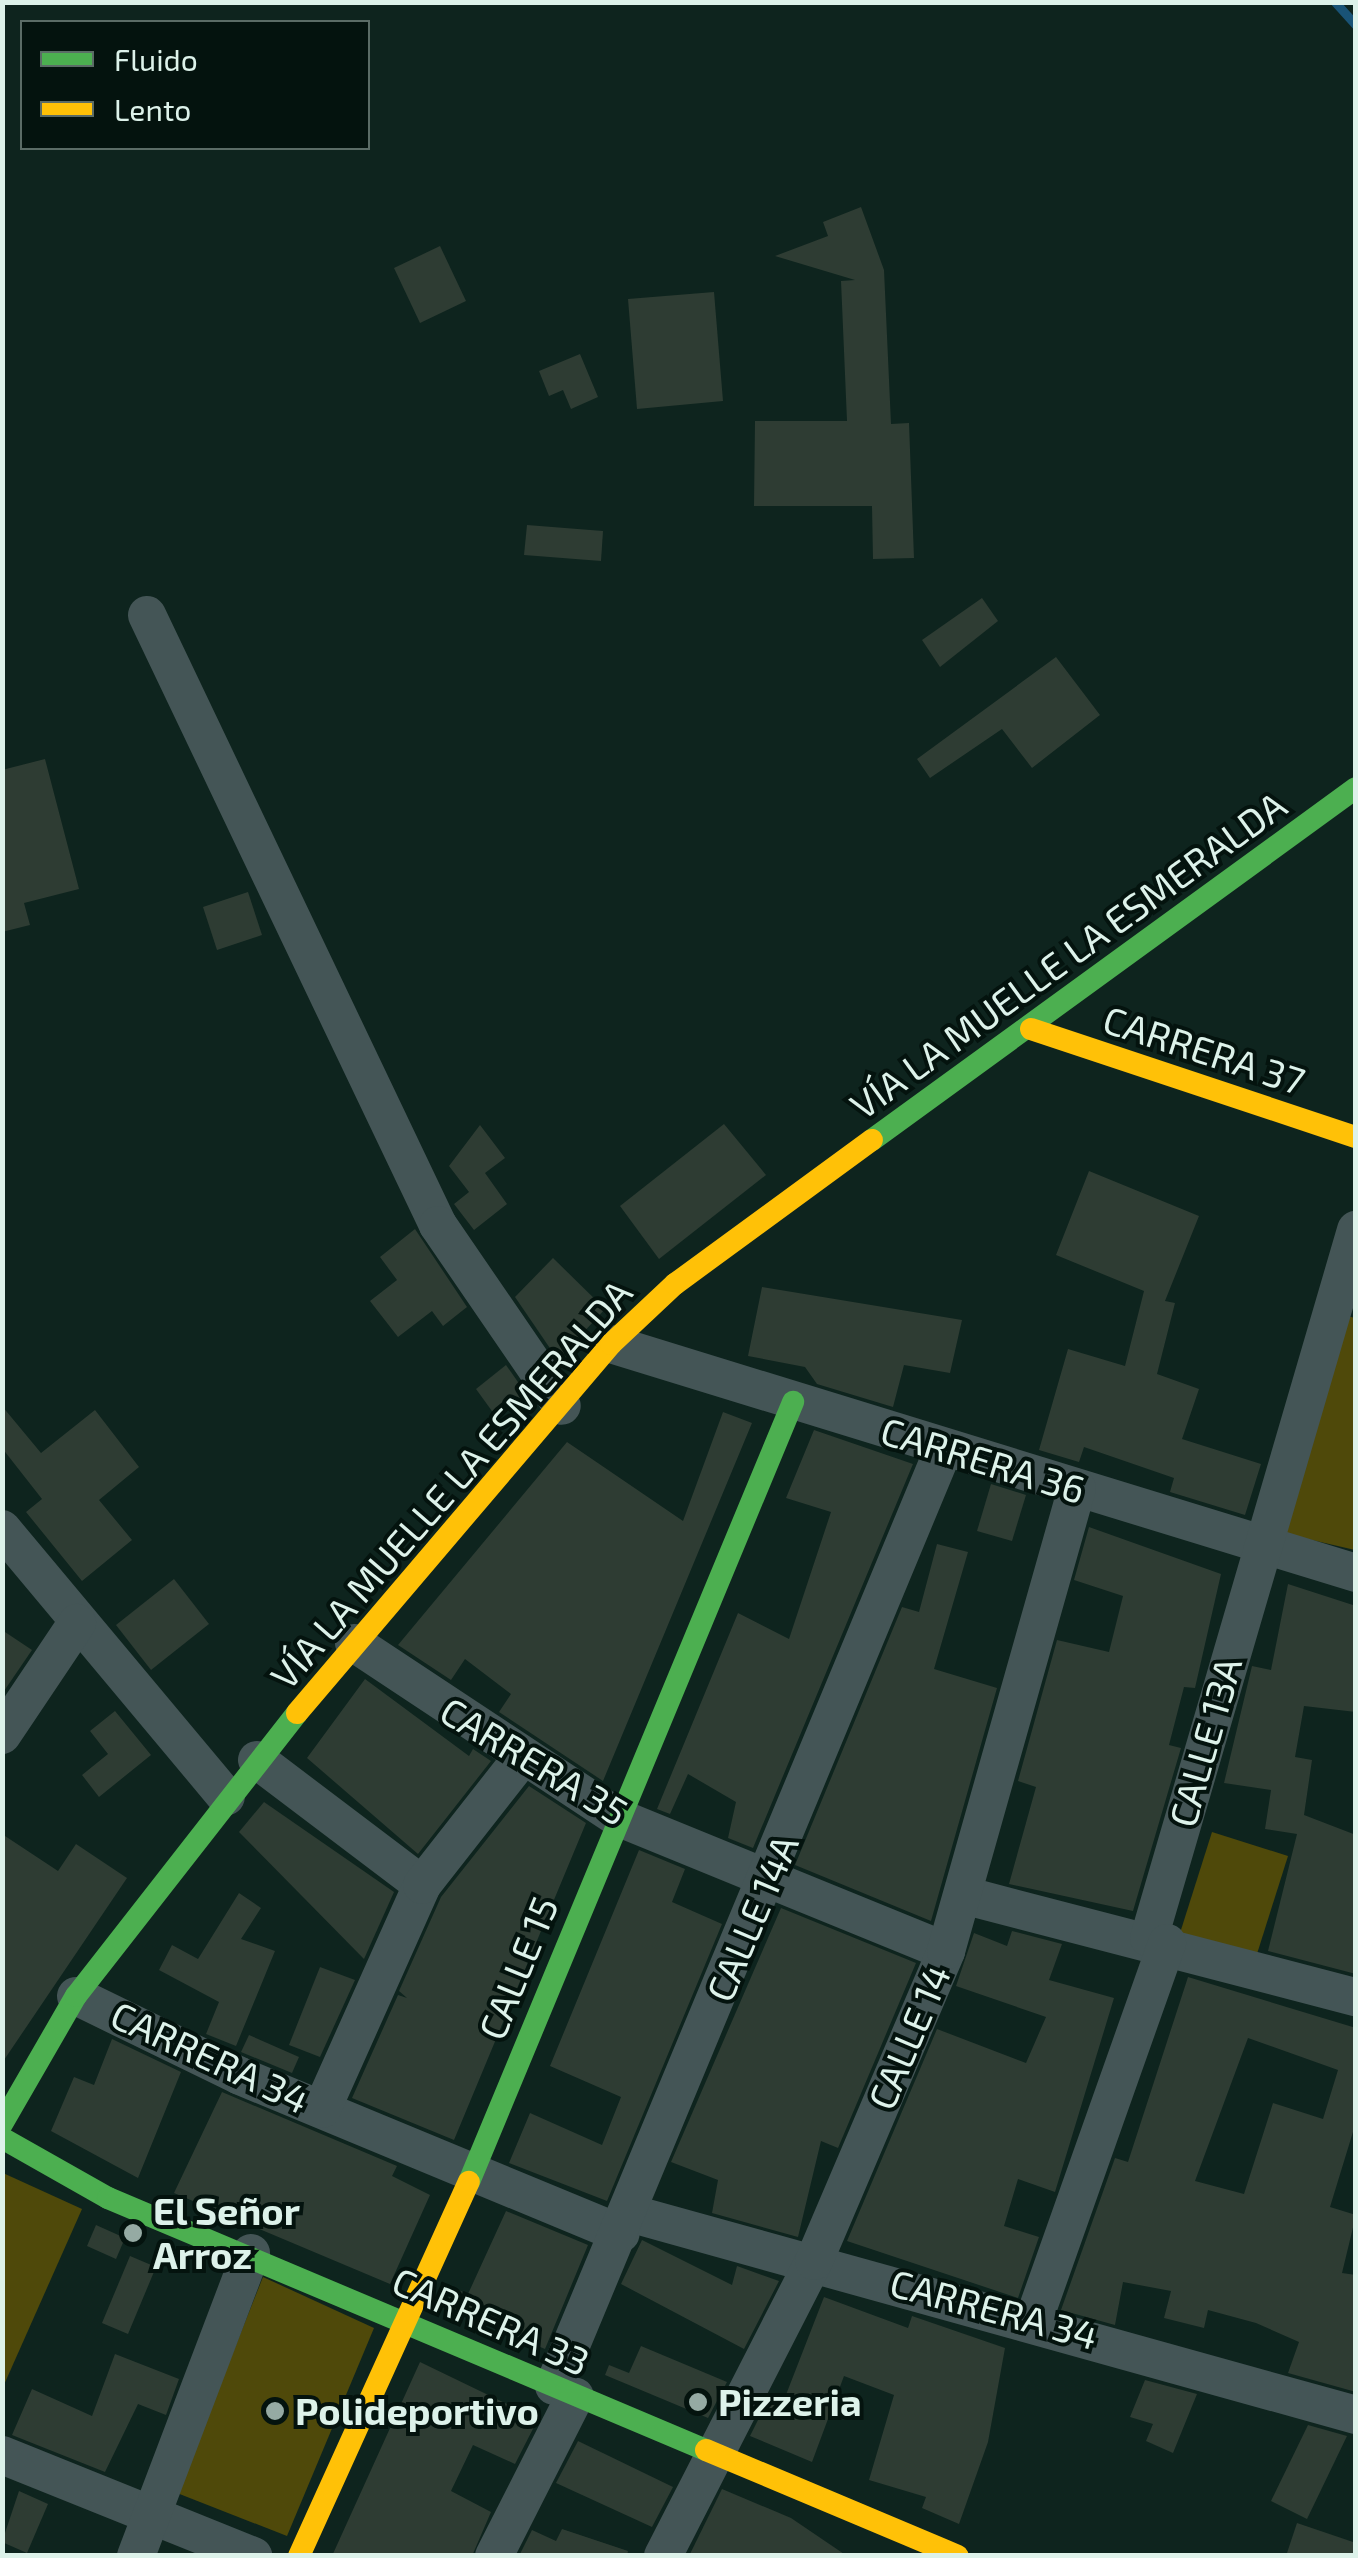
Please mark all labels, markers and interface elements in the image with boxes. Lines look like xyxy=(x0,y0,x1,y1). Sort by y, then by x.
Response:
legend xyxy=(20,20,370,150)
text: Fluido xyxy=(114,41,198,77)
text: Lento xyxy=(114,91,191,127)
street label: VÍA LA MUELLE LA ESMERALDA xyxy=(840,781,1296,1129)
street label: CARRERA 37 xyxy=(1097,996,1311,1104)
street label: VÍA LA MUELLE LA ESMERALDA xyxy=(260,1269,642,1699)
street label: CARRERA 36 xyxy=(875,1407,1091,1513)
street label: CALLE 13A xyxy=(1159,1652,1251,1832)
street label: CARRERA 35 xyxy=(432,1687,636,1835)
street label: CALLE 14A xyxy=(697,1828,807,2008)
street label: CALLE 15 xyxy=(469,1890,567,2046)
street label: CALLE 14 xyxy=(858,1958,960,2116)
street label: CARRERA 34 xyxy=(104,1991,316,2123)
place label: El Señor Arroz xyxy=(153,2188,301,2278)
marker: El Señor Arroz xyxy=(122,2222,144,2244)
street label: CARRERA 33 xyxy=(385,2257,597,2385)
street label: CARRERA 34 xyxy=(885,2259,1103,2359)
place label: Pizzeria xyxy=(718,2379,862,2425)
place label: Polideportivo xyxy=(295,2388,539,2434)
marker: Pizzeria xyxy=(687,2391,709,2413)
marker: Polideportivo xyxy=(264,2400,286,2422)

